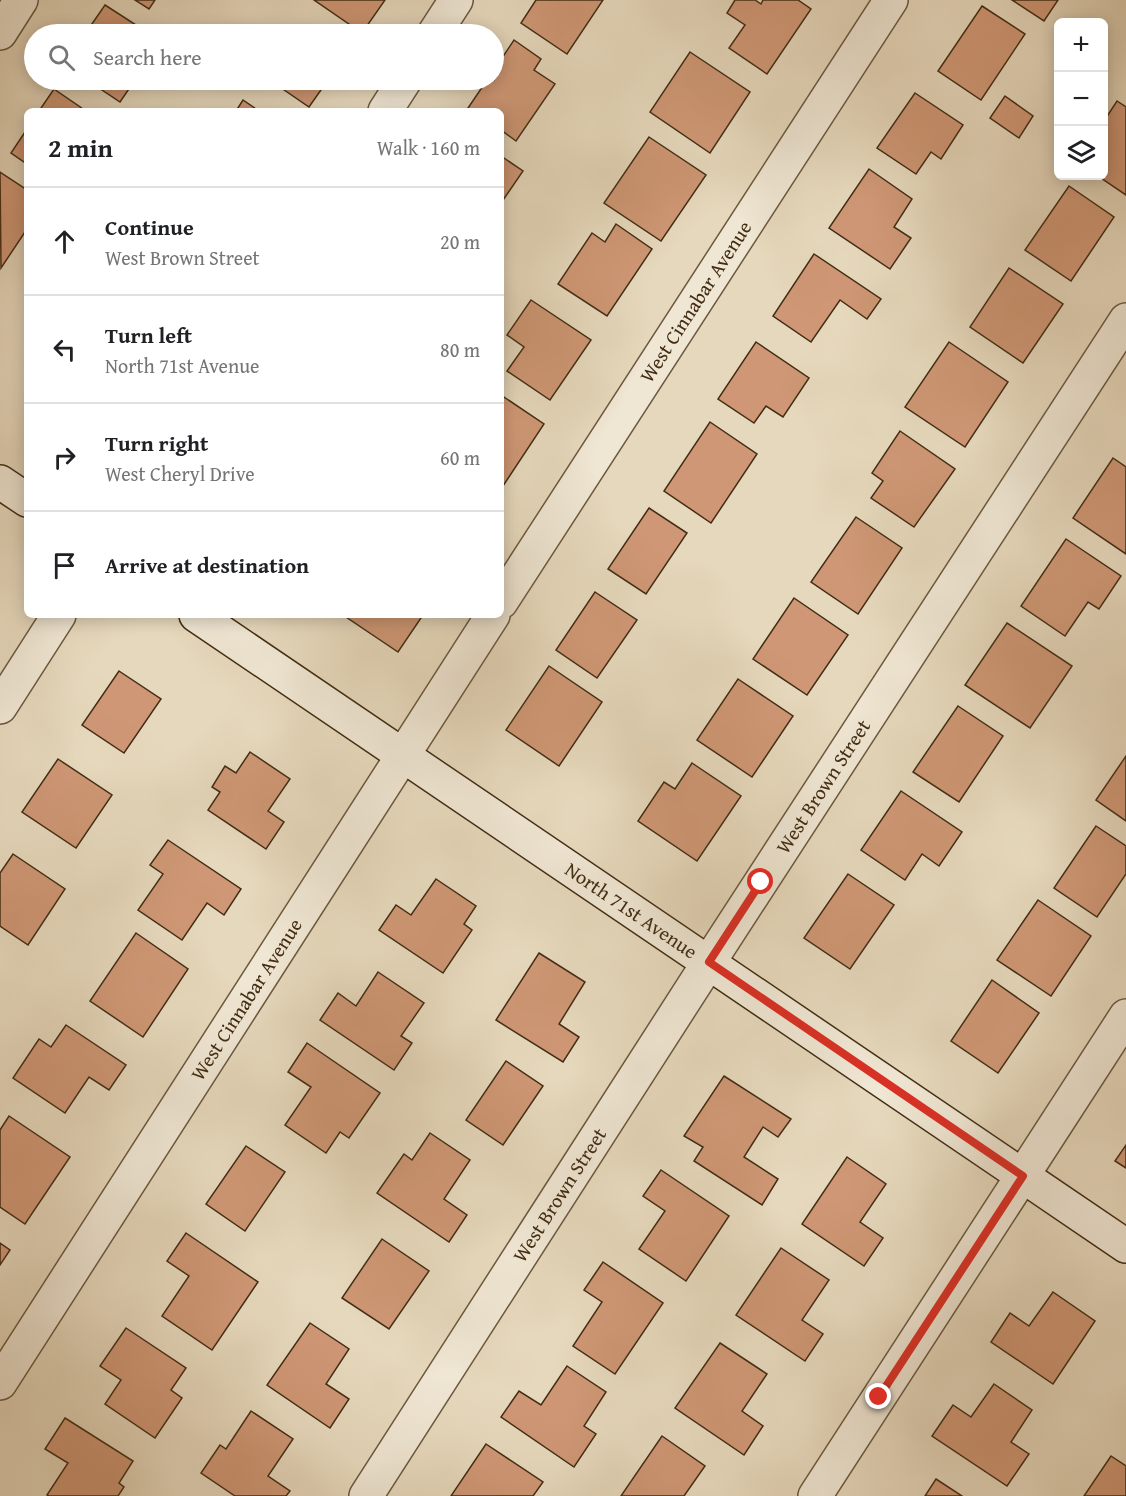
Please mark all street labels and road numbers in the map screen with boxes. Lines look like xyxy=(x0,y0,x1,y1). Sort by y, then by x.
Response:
street label: West Cinnabar Avenue xyxy=(632,215,758,388)
street label: West Brown Street xyxy=(768,713,877,859)
street label: North 71st Avenue xyxy=(560,855,704,965)
street label: West Cinnabar Avenue xyxy=(183,912,309,1086)
street label: West Brown Street xyxy=(505,1122,613,1267)

